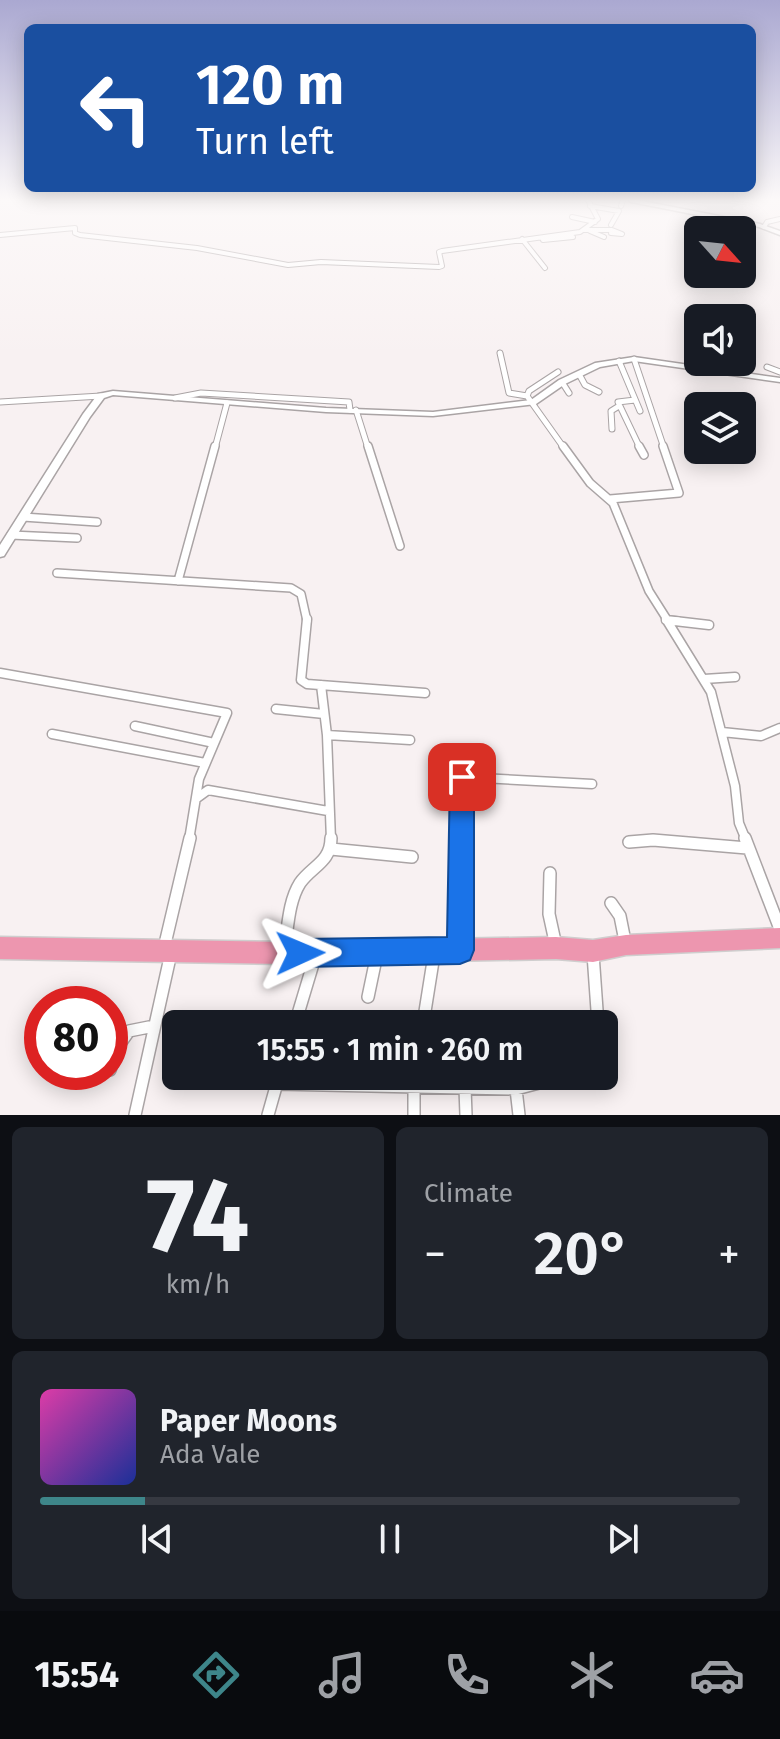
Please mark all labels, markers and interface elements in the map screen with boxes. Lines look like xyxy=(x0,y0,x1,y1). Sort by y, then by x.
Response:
text: 120 m xyxy=(196,52,344,119)
icon: left xyxy=(64,56,168,160)
text: Turn left xyxy=(196,120,334,164)
north arrow xyxy=(684,216,756,288)
map controls xyxy=(684,216,756,464)
button: sound xyxy=(684,304,756,376)
button: layers xyxy=(684,392,756,464)
pin xyxy=(428,743,496,811)
icon: arrive xyxy=(440,755,484,799)
position arrow xyxy=(258,911,342,995)
speed limit sign: 80 xyxy=(24,986,128,1090)
text: 15:55 · 1 min · 260 m xyxy=(257,1032,523,1068)
text: 74 xyxy=(146,1154,250,1279)
text: Climate xyxy=(424,1178,513,1209)
text: 20° xyxy=(534,1218,630,1290)
text: − xyxy=(424,1228,446,1281)
text: + xyxy=(718,1228,740,1281)
text: km/h xyxy=(166,1269,230,1300)
text: Paper Moons xyxy=(160,1403,337,1439)
text: Ada Vale xyxy=(160,1439,260,1470)
icon: previous xyxy=(135,1517,179,1561)
icon: pause xyxy=(368,1517,412,1561)
icon: next xyxy=(601,1517,645,1561)
icon: directions xyxy=(188,1647,244,1703)
icon: music xyxy=(314,1647,370,1703)
icon: phone xyxy=(439,1647,495,1703)
icon: climate xyxy=(564,1647,620,1703)
icon: car xyxy=(689,1647,745,1703)
text: 15:54 xyxy=(35,1653,119,1697)

